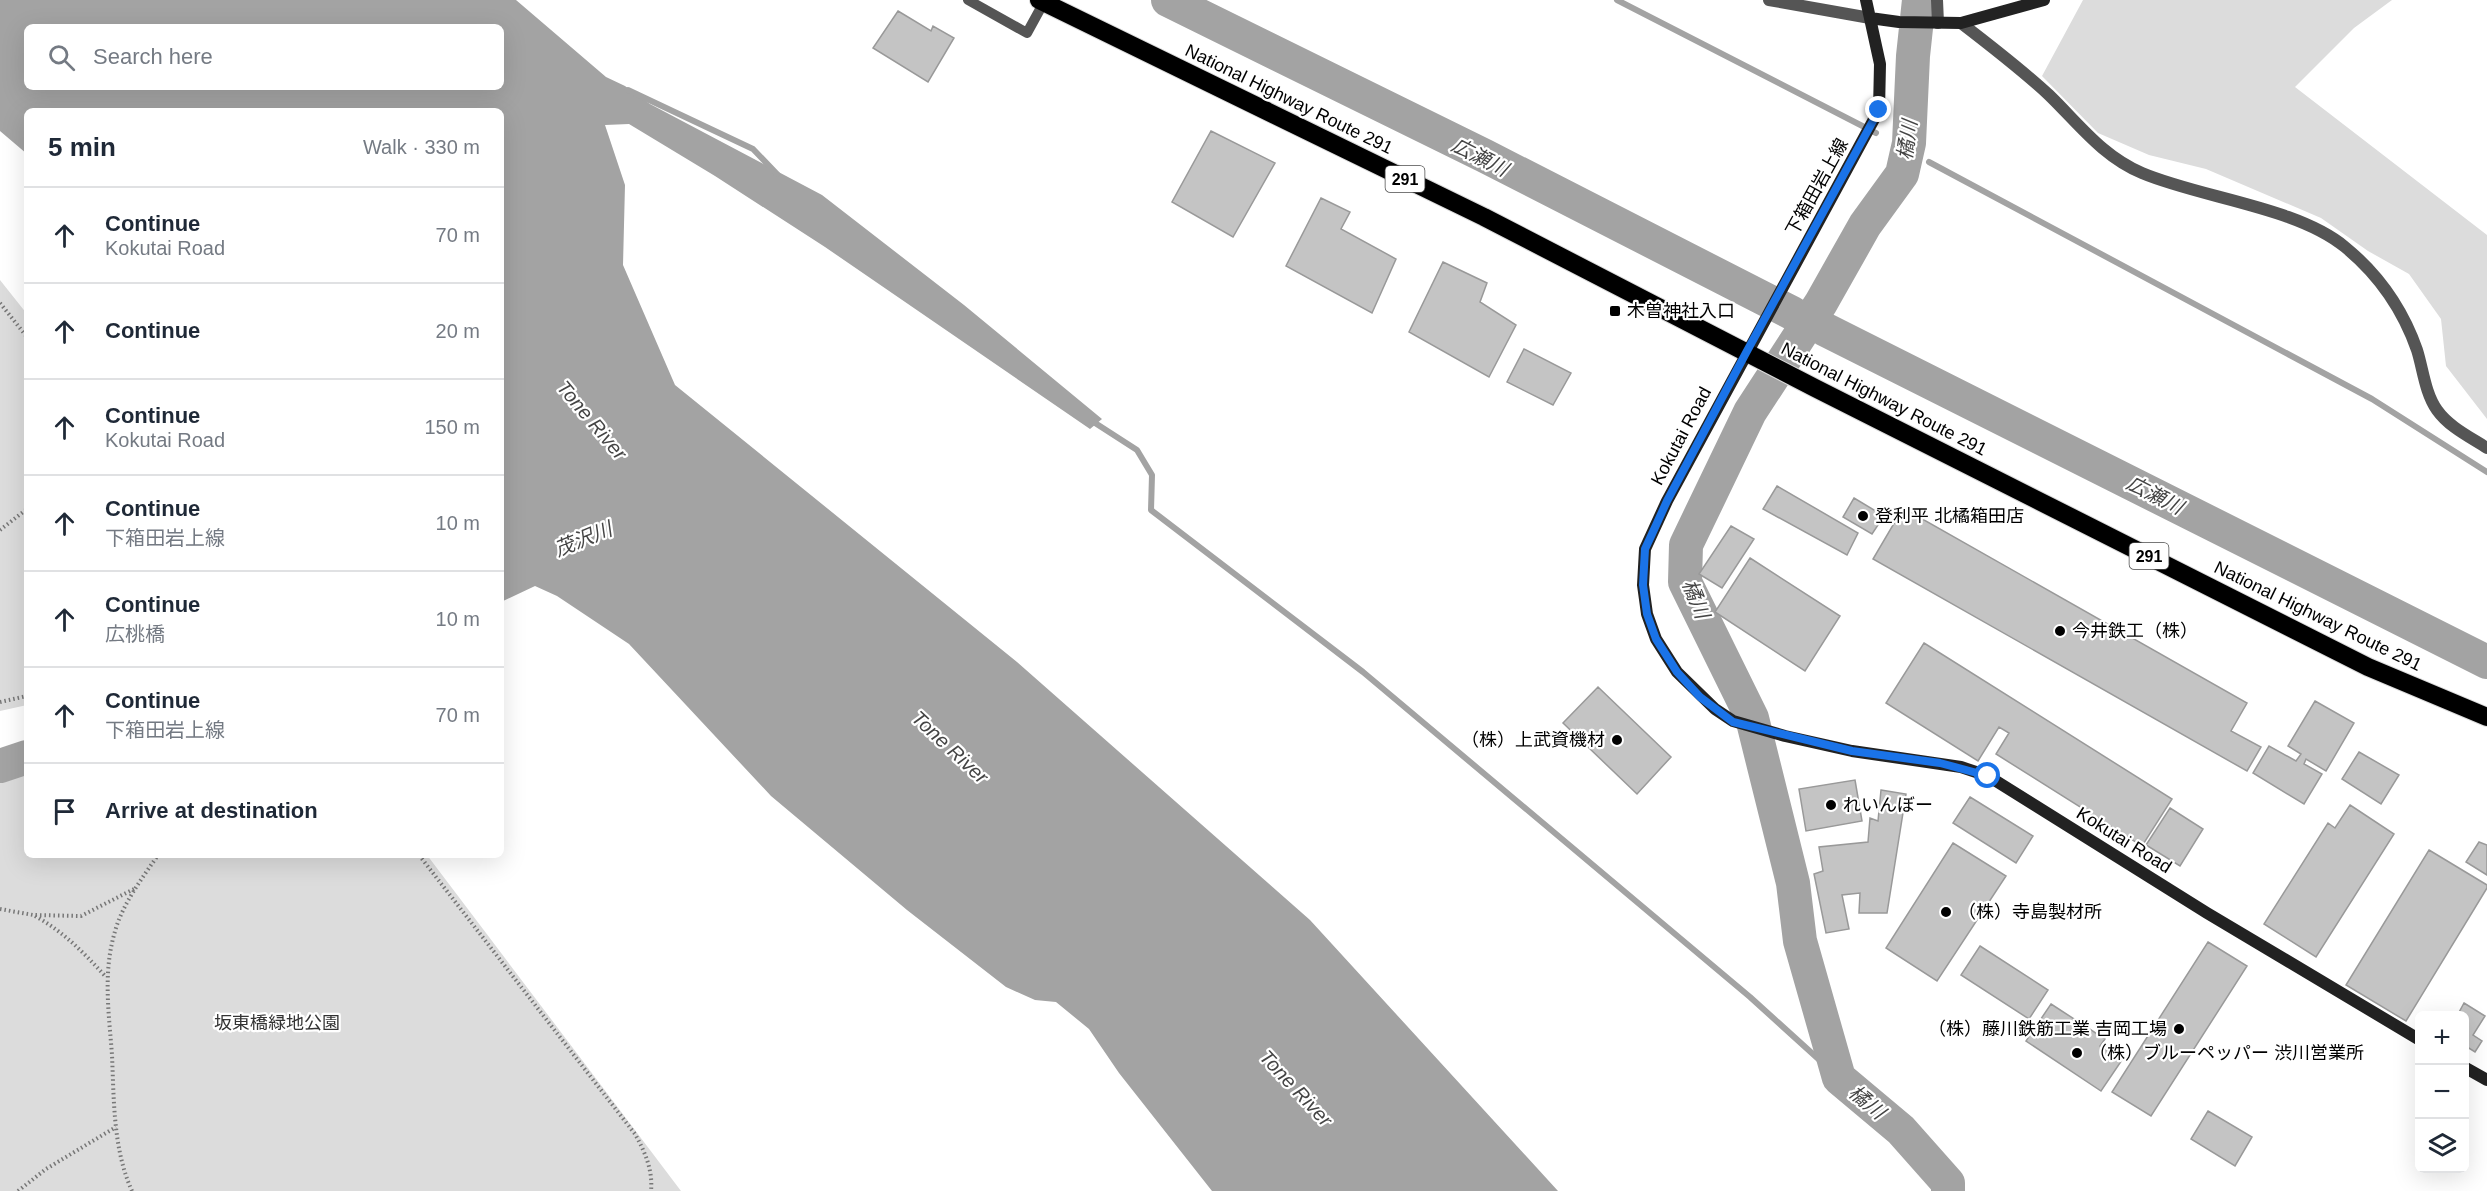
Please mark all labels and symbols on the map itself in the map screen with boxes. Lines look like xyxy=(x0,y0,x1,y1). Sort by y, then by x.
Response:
street label: National Highway Route 291 xyxy=(1182,40,1396,158)
route end xyxy=(1865,96,1891,122)
water label: 橘川 xyxy=(1893,117,1921,161)
water label: 広瀬川 xyxy=(1448,134,1514,181)
street label: 下箱田岩上線 xyxy=(1782,135,1852,239)
road number: 291 xyxy=(1386,166,1424,192)
place label: 木曽神社入口 xyxy=(1627,301,1735,321)
marker: 木曽神社入口 xyxy=(1608,304,1622,318)
street label: National Highway Route 291 xyxy=(1778,338,1990,460)
water label: Tone River xyxy=(553,376,632,465)
street label: Kokutai Road xyxy=(1647,384,1715,488)
water label: 広瀬川 xyxy=(2123,472,2189,519)
place label: 登利平 北橘箱田店 xyxy=(1875,506,2024,526)
marker: 登利平 北橘箱田店 xyxy=(1856,509,1870,523)
water label: 茂沢川 xyxy=(551,517,617,560)
road number: 291 xyxy=(2130,543,2168,569)
street label: National Highway Route 291 xyxy=(2211,557,2425,675)
water label: 橘川 xyxy=(1678,576,1714,624)
place label: 今井鉄工（株） xyxy=(2072,621,2198,641)
marker: 今井鉄工（株） xyxy=(2053,624,2067,638)
water label: Tone River xyxy=(907,706,994,789)
place label: （株）上武資機材 xyxy=(1461,730,1605,750)
marker: （株）上武資機材 xyxy=(1610,733,1624,747)
route start xyxy=(1974,762,2000,788)
place label: れいんぼー xyxy=(1843,795,1933,815)
marker: れいんぼー xyxy=(1824,798,1838,812)
street label: Kokutai Road xyxy=(2073,803,2175,877)
place label: （株）寺島製材所 xyxy=(1958,902,2102,922)
marker: （株）寺島製材所 xyxy=(1939,905,1953,919)
park label: 坂東橋緑地公園 xyxy=(214,1013,340,1033)
place label: （株）藤川鉄筋工業 吉岡工場 xyxy=(1928,1019,2167,1039)
marker: （株）藤川鉄筋工業 吉岡工場 xyxy=(2172,1022,2186,1036)
place label: （株）ブルーペッパー 渋川営業所 xyxy=(2089,1043,2364,1063)
water label: Tone River xyxy=(1255,1045,1338,1132)
marker: （株）ブルーペッパー 渋川営業所 xyxy=(2070,1046,2084,1060)
water label: 橘川 xyxy=(1845,1081,1891,1125)

